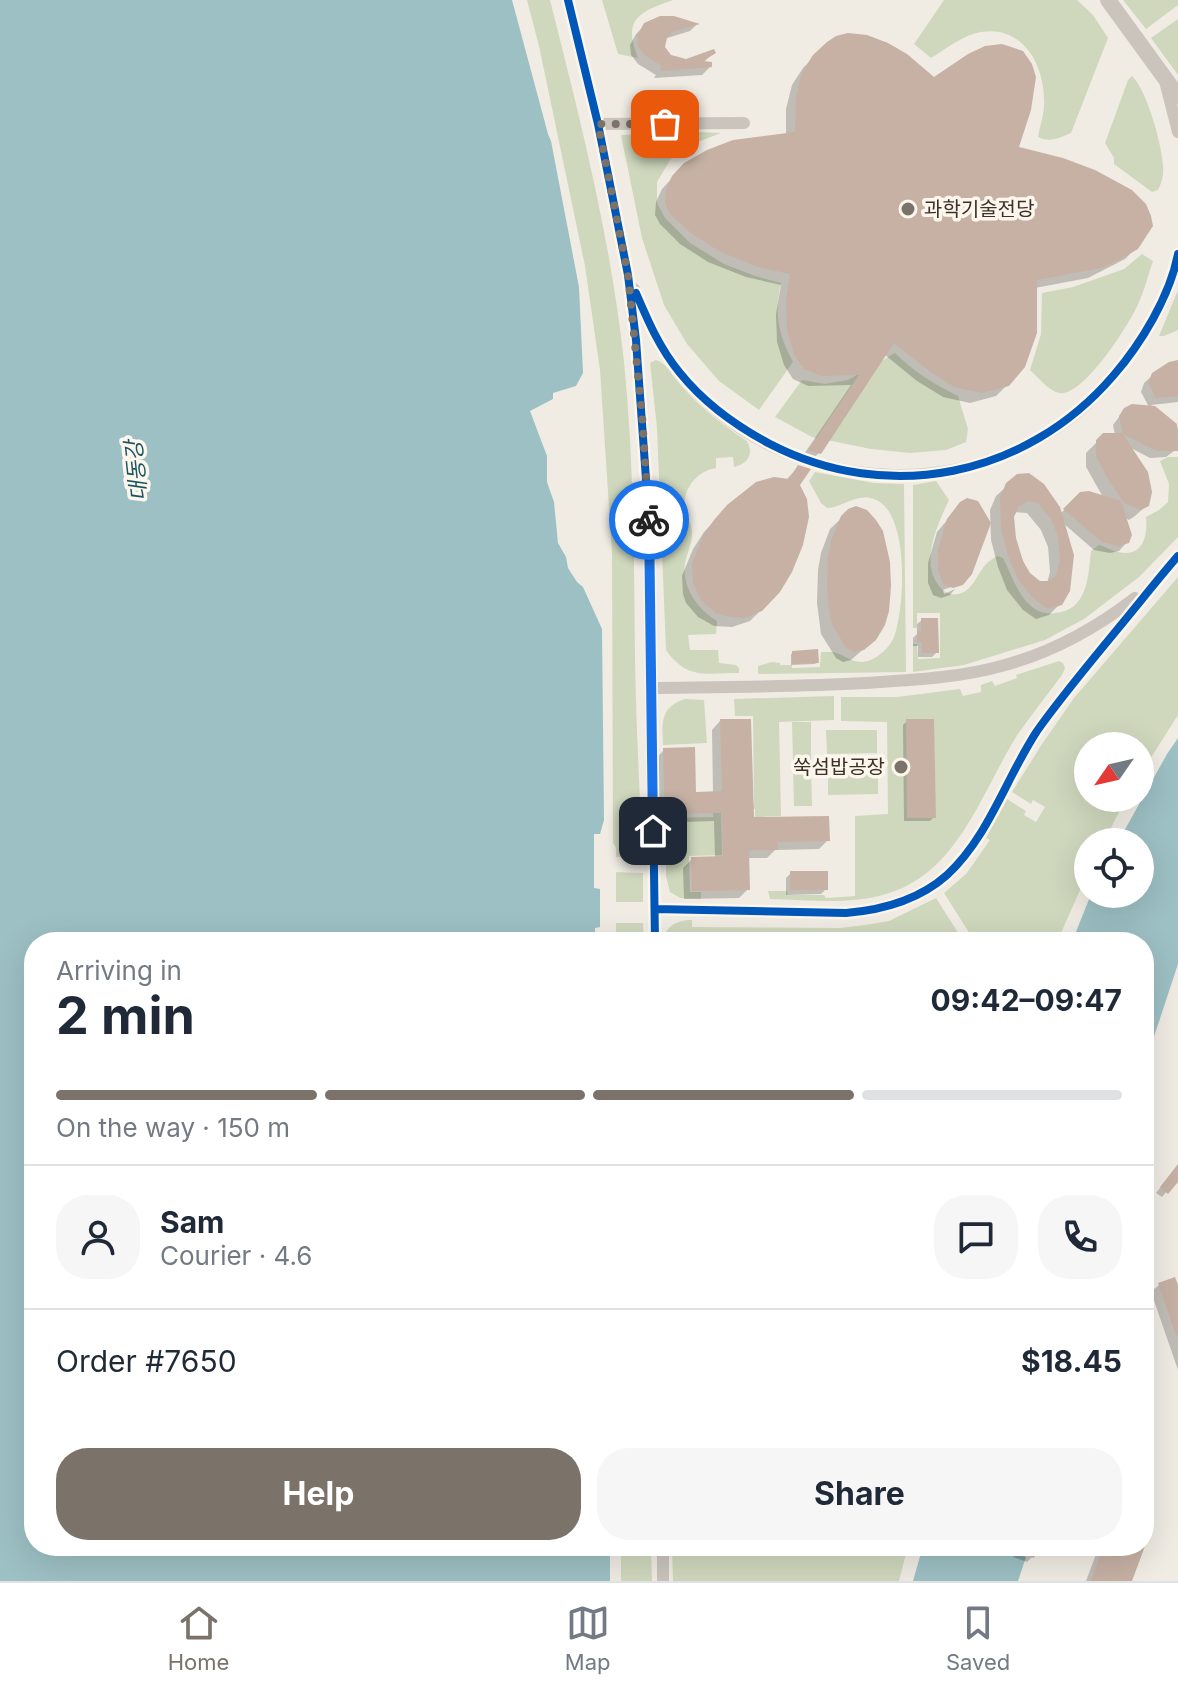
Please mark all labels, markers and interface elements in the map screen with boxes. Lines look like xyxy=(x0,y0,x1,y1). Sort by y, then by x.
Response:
pin xyxy=(631,90,699,158)
icon: bag xyxy=(643,102,687,146)
place label: 과학기술전당 xyxy=(924,197,1034,221)
marker: 과학기술전당 xyxy=(899,200,917,218)
water label: 대동강 xyxy=(120,437,152,503)
courier xyxy=(609,480,689,560)
icon: bike xyxy=(627,498,671,542)
north arrow xyxy=(1074,732,1154,812)
map controls xyxy=(1074,732,1154,908)
place label: 쑥섬밥공장 xyxy=(793,755,885,779)
marker: 쑥섬밥공장 xyxy=(892,758,910,776)
pin xyxy=(619,797,687,865)
icon: home xyxy=(631,809,675,853)
button: locate xyxy=(1074,828,1154,908)
text: Arriving in xyxy=(56,955,182,986)
text: 09:42–09:47 xyxy=(931,982,1122,1018)
text: 2 min xyxy=(56,984,195,1047)
text: On the way · 150 m xyxy=(56,1112,290,1143)
button: person xyxy=(56,1195,140,1279)
button: chat xyxy=(934,1195,1018,1279)
button: phone xyxy=(1038,1195,1122,1279)
text: Sam xyxy=(160,1204,224,1240)
text: Courier · 4.6 xyxy=(160,1240,312,1271)
text: Order #7650 xyxy=(56,1343,237,1379)
text: $18.45 xyxy=(1021,1343,1122,1379)
button: Help xyxy=(56,1448,581,1540)
button: Share xyxy=(597,1448,1122,1540)
tab: Home xyxy=(168,1601,229,1675)
tab: Map xyxy=(565,1601,610,1675)
tab: Saved xyxy=(946,1601,1010,1675)

